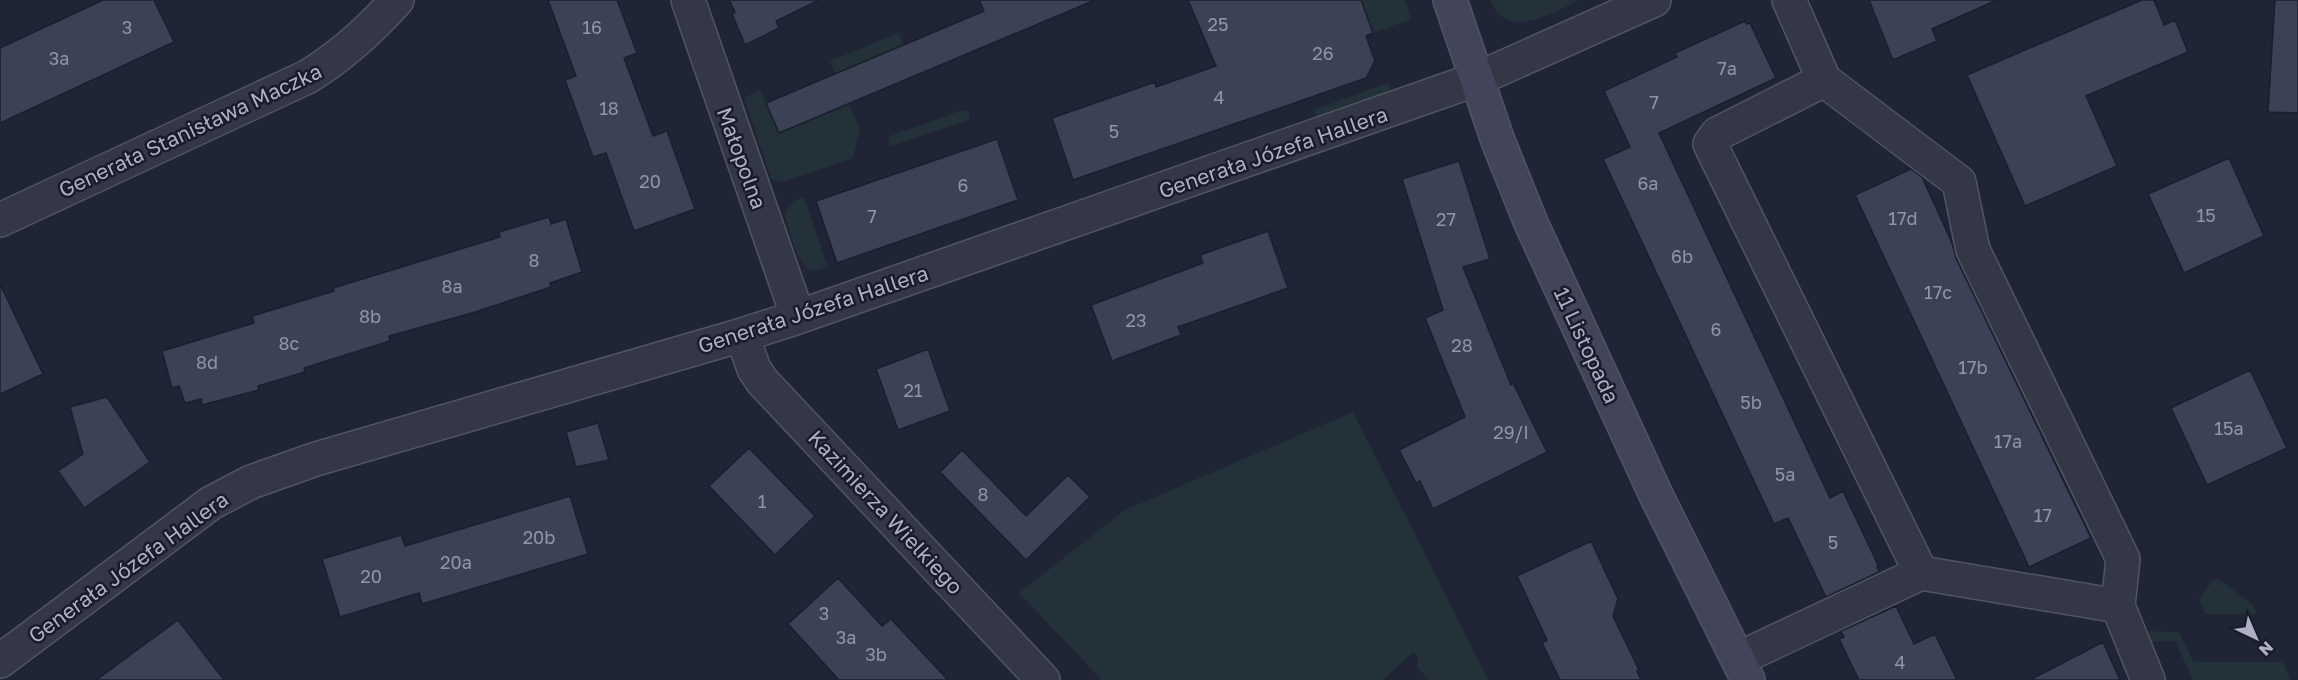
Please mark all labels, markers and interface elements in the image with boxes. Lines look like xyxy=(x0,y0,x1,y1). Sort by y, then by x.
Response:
house number: 25 xyxy=(1208,13,1228,35)
house number: 3 xyxy=(122,16,132,38)
house number: 16 xyxy=(582,16,602,38)
house number: 26 xyxy=(1312,42,1334,64)
house number: 3a xyxy=(49,47,69,69)
house number: 7a xyxy=(1717,57,1737,79)
street label: Generała Stanisława Maczka xyxy=(54,58,326,202)
house number: 4 xyxy=(1214,86,1225,108)
house number: 7 xyxy=(1649,91,1659,113)
house number: 18 xyxy=(599,97,619,119)
street label: Generała Józefa Hallera xyxy=(1155,101,1391,203)
street label: Małopolna xyxy=(712,104,772,212)
house number: 5 xyxy=(1109,120,1119,142)
house number: 20 xyxy=(639,170,661,192)
house number: 6a xyxy=(1637,172,1659,194)
house number: 6 xyxy=(958,174,968,196)
house number: 15 xyxy=(2196,204,2216,226)
house number: 7 xyxy=(867,205,877,227)
house number: 17d xyxy=(1888,207,1918,229)
house number: 27 xyxy=(1436,208,1456,230)
house number: 6b xyxy=(1671,245,1693,267)
house number: 8 xyxy=(529,249,539,271)
street label: Generała Józefa Hallera xyxy=(695,259,931,359)
house number: 8a xyxy=(441,275,463,297)
house number: 17c xyxy=(1924,281,1952,303)
street label: 11 Listopada xyxy=(1549,283,1625,407)
house number: 8b xyxy=(359,305,381,327)
house number: 23 xyxy=(1126,309,1146,331)
house number: 6 xyxy=(1711,318,1721,340)
house number: 8c xyxy=(279,332,300,354)
house number: 28 xyxy=(1451,334,1473,356)
house number: 8d xyxy=(196,351,218,373)
house number: 17b xyxy=(1958,356,1988,378)
house number: 21 xyxy=(903,379,923,401)
house number: 5b xyxy=(1740,391,1762,413)
house number: 15a xyxy=(2214,417,2244,439)
house number: 29/I xyxy=(1493,421,1529,443)
street label: Kazimierza Wielkiego xyxy=(803,425,969,599)
house number: 17a xyxy=(1994,430,2022,452)
house number: 5a xyxy=(1775,463,1795,485)
house number: 8 xyxy=(978,483,988,505)
street label: Generała Józefa Hallera xyxy=(23,486,233,648)
house number: 1 xyxy=(758,490,767,512)
house number: 17 xyxy=(2034,504,2052,526)
house number: 20b xyxy=(523,526,555,548)
house number: 5 xyxy=(1828,531,1838,553)
house number: 20a xyxy=(440,551,472,573)
house number: 20 xyxy=(360,565,382,587)
house number: 3 xyxy=(819,602,829,624)
north arrow xyxy=(2226,608,2286,668)
house number: 3a xyxy=(836,626,856,648)
text: N xyxy=(2255,637,2278,660)
house number: 3b xyxy=(865,643,887,665)
house number: 4 xyxy=(1895,651,1906,673)

